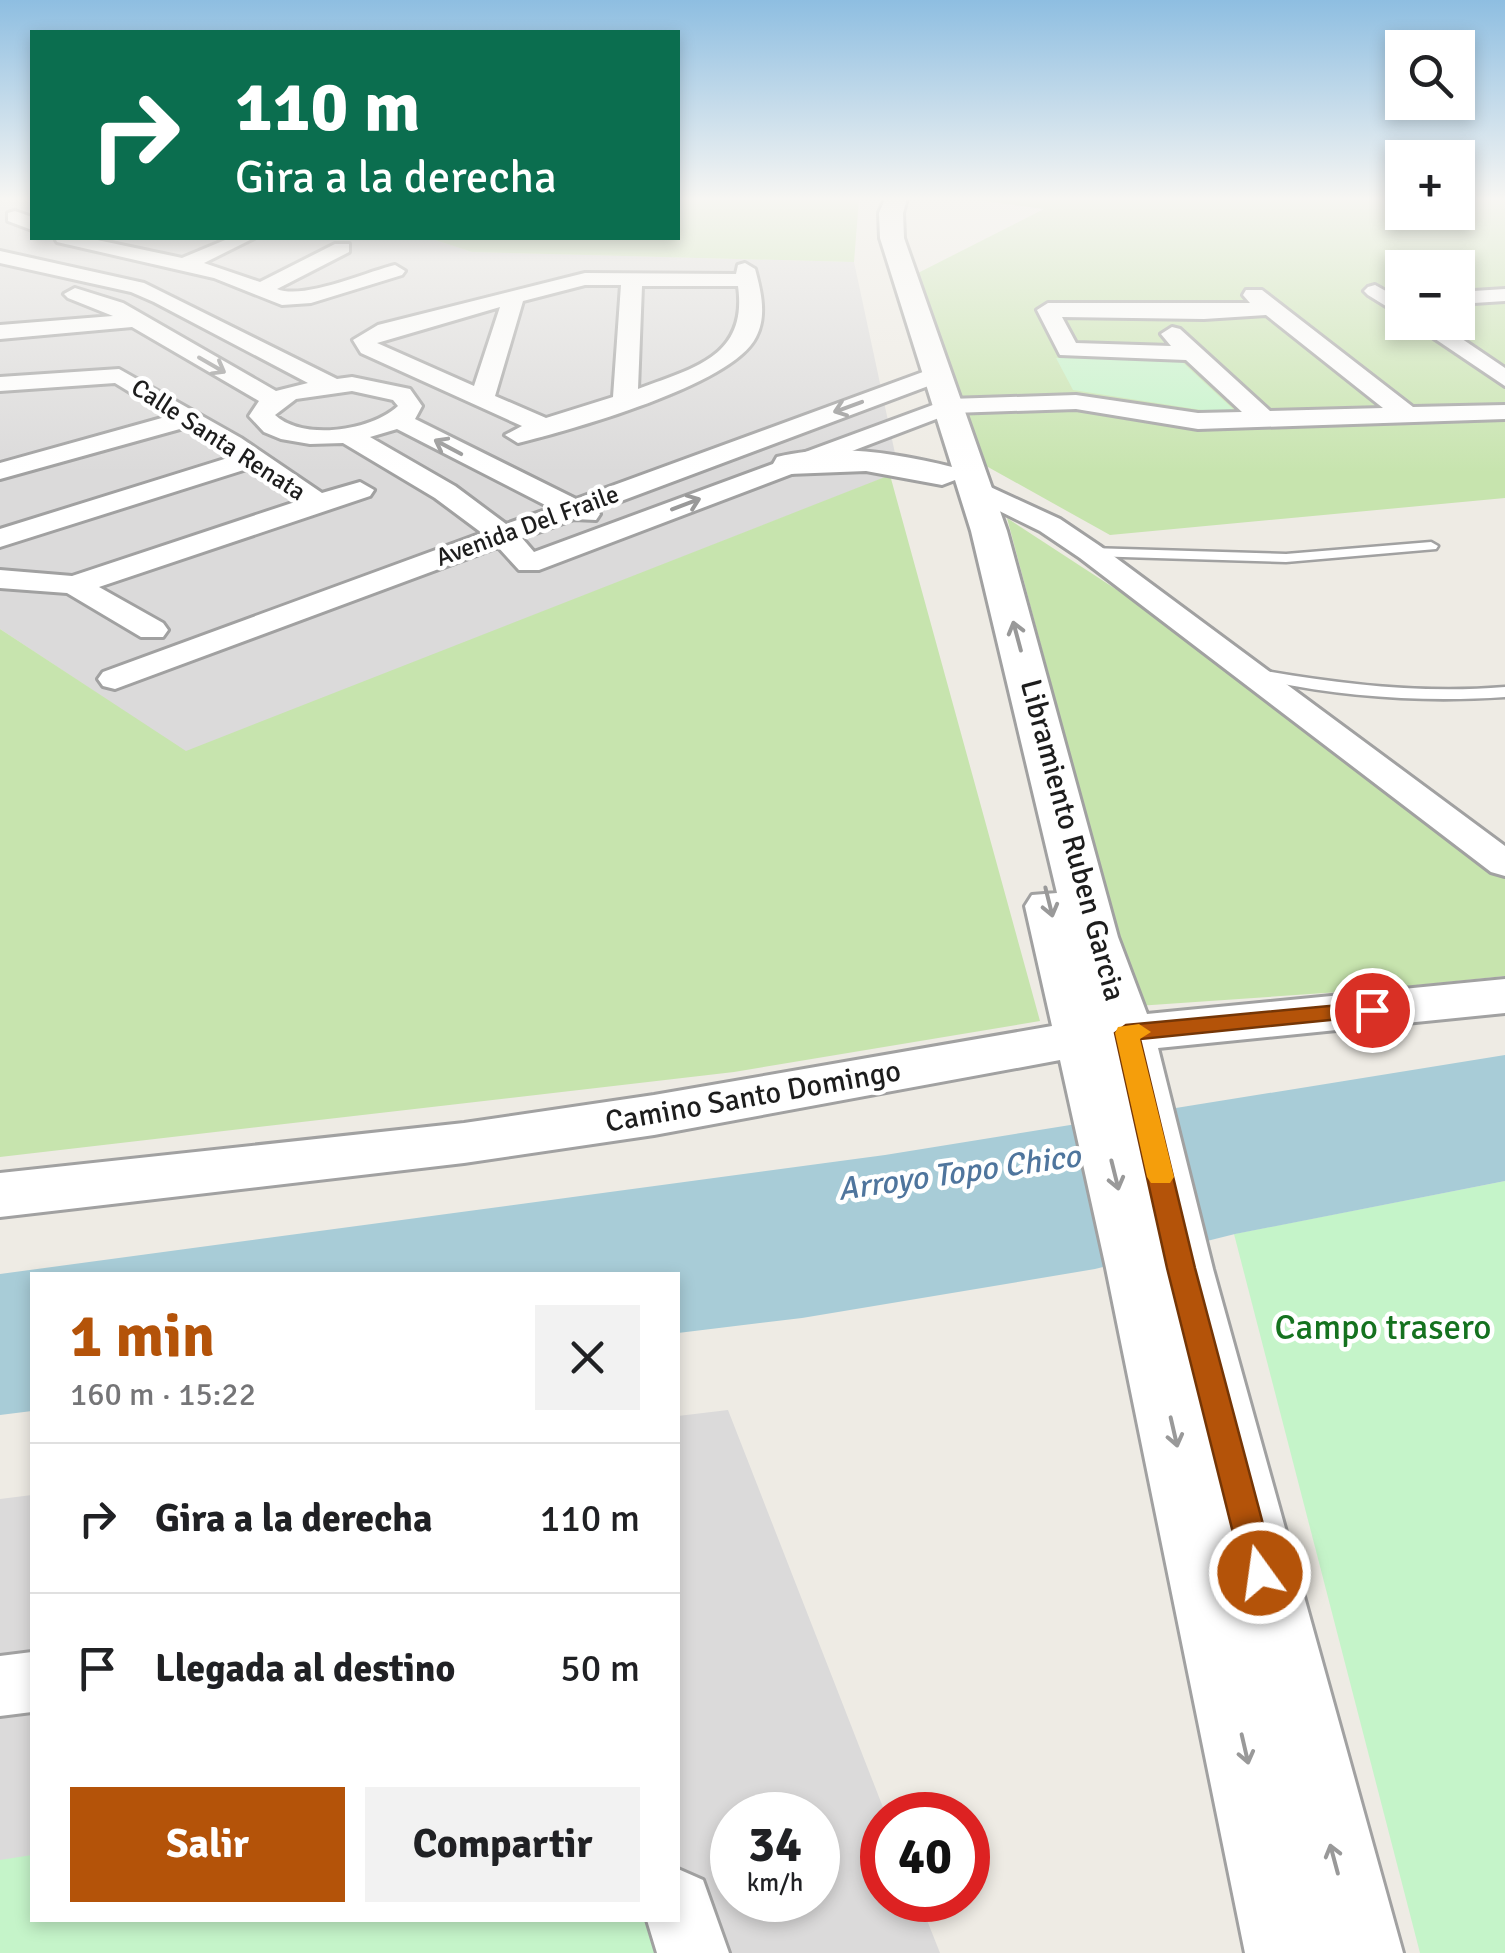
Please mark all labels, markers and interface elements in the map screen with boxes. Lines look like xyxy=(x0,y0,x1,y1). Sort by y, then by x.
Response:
map controls xyxy=(1385,30,1475,340)
button: search xyxy=(1385,30,1475,120)
text: 110 m xyxy=(235,64,420,150)
icon: right xyxy=(70,70,200,200)
button: + xyxy=(1385,140,1475,230)
text: Gira a la derecha xyxy=(235,150,557,205)
button: − xyxy=(1385,250,1475,340)
one-way arrow xyxy=(197,355,227,375)
street label: Calle Santa Renata xyxy=(126,372,312,507)
one-way arrow xyxy=(833,400,864,418)
one-way arrow xyxy=(433,437,463,456)
street label: Avenida Del Fraile xyxy=(431,478,623,573)
one-way arrow xyxy=(670,494,700,512)
one-way arrow xyxy=(1006,620,1025,652)
street label: Libramiento Ruben Garcia xyxy=(1012,675,1133,1005)
one-way arrow xyxy=(1041,885,1059,917)
pin xyxy=(1330,968,1415,1053)
icon: arrive xyxy=(1345,983,1400,1038)
street label: Camino Santo Domingo xyxy=(603,1052,904,1141)
water label: Arroyo Topo Chico xyxy=(835,1136,1084,1209)
one-way arrow xyxy=(1107,1158,1125,1190)
text: 1 min xyxy=(70,1300,215,1374)
button: close xyxy=(535,1305,640,1410)
park label: Campo trasero xyxy=(1275,1306,1491,1349)
text: 160 m · 15:22 xyxy=(70,1375,256,1414)
one-way arrow xyxy=(1166,1415,1185,1447)
icon: right xyxy=(70,1491,125,1546)
text: Gira a la derecha xyxy=(155,1495,432,1542)
text: 110 m xyxy=(540,1495,640,1542)
position arrow xyxy=(1208,1521,1312,1625)
icon: arrive xyxy=(70,1641,125,1696)
text: Llegada al destino xyxy=(155,1645,455,1692)
text: 50 m xyxy=(560,1645,640,1692)
one-way arrow xyxy=(1237,1732,1255,1764)
button: Salir xyxy=(70,1787,345,1902)
button: Compartir xyxy=(365,1787,640,1902)
speed limit sign: 40 xyxy=(860,1792,990,1922)
text: 34 xyxy=(748,1814,802,1876)
one-way arrow xyxy=(1323,1844,1342,1875)
text: km/h xyxy=(747,1867,803,1898)

